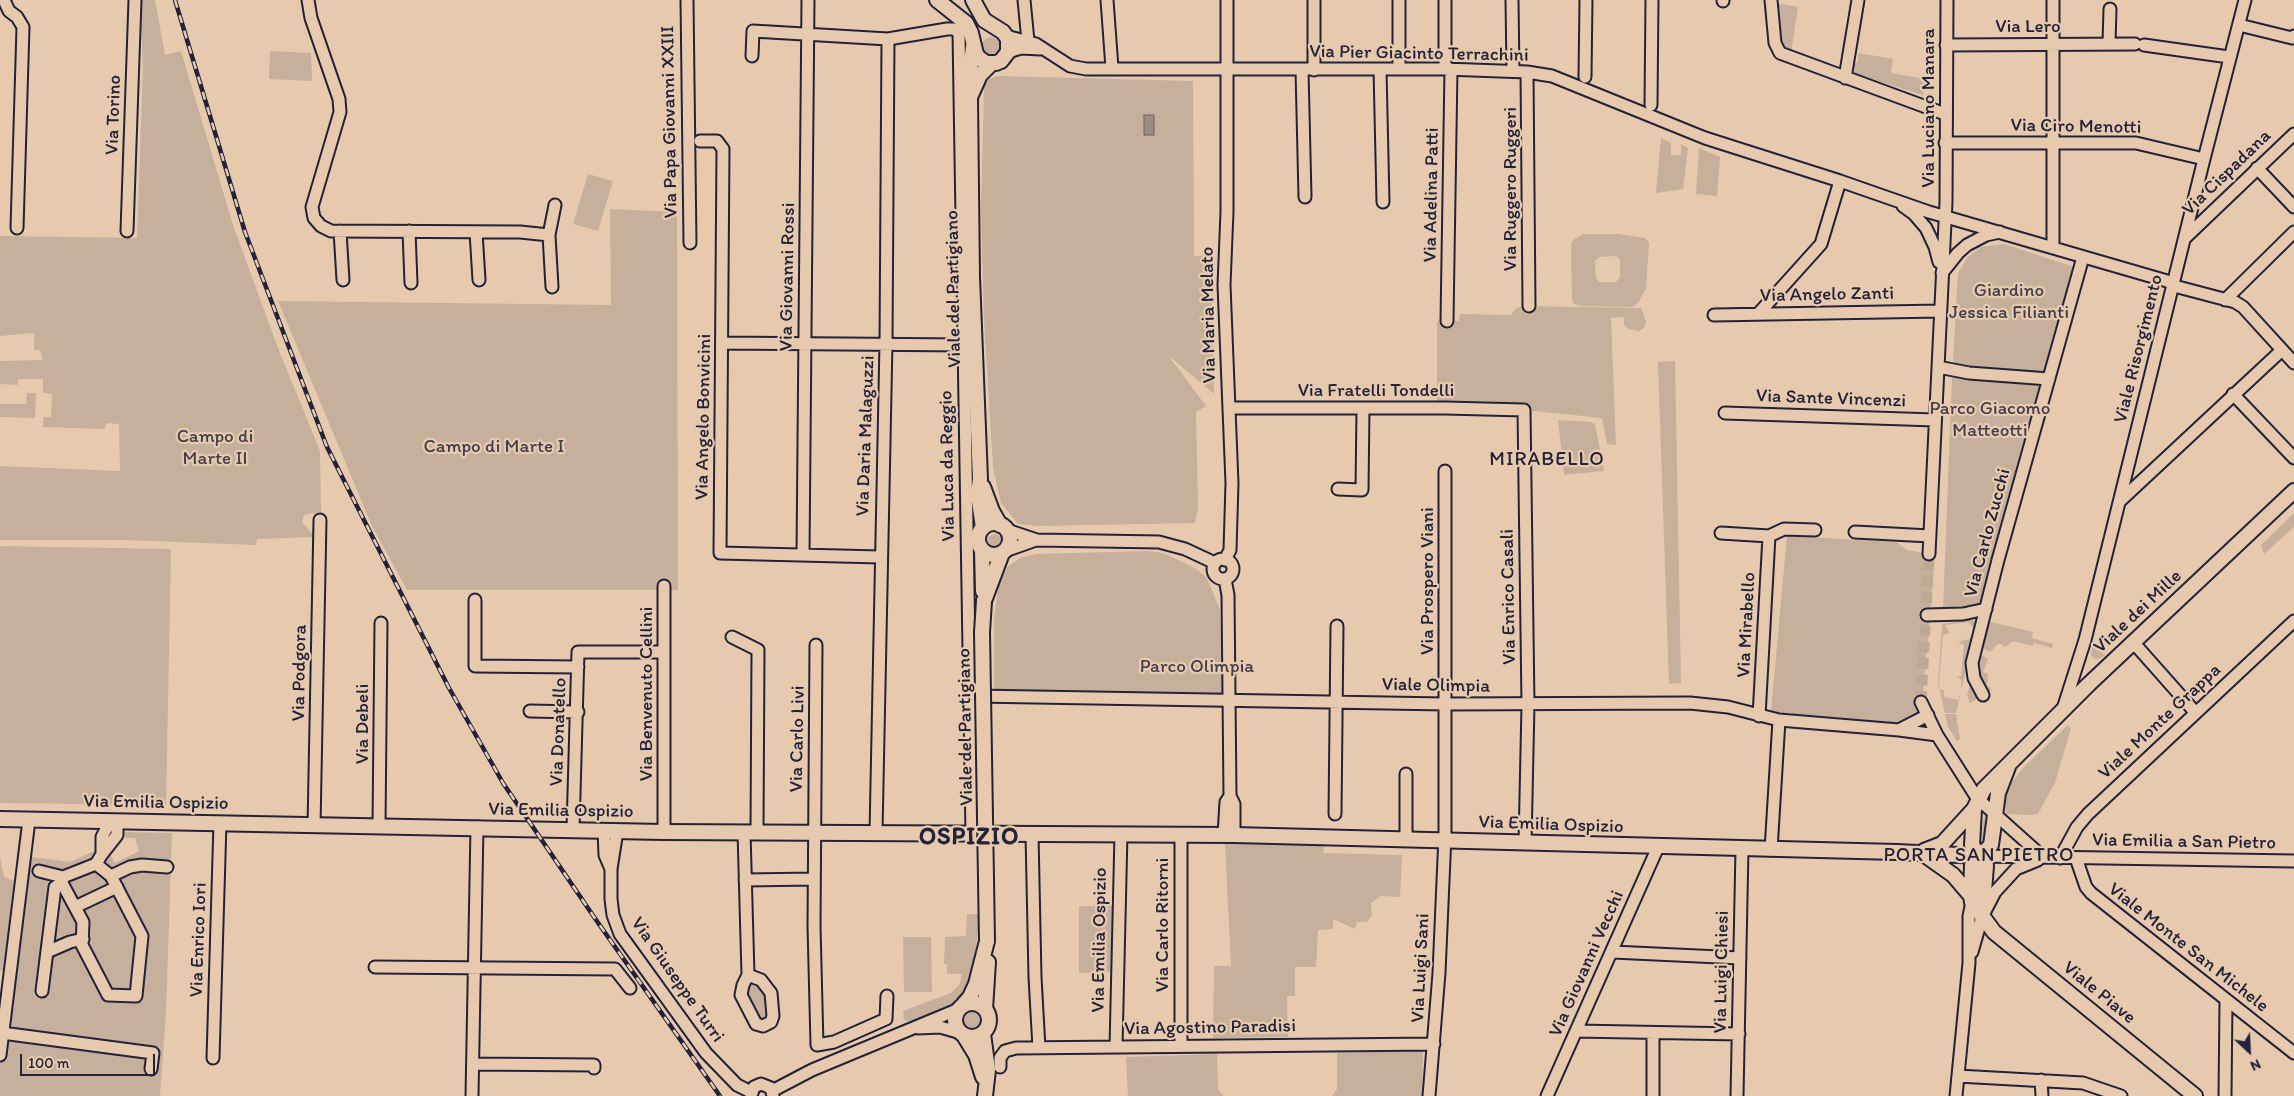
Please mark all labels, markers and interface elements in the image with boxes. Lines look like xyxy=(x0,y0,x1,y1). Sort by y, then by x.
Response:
street label: Via Lero xyxy=(1995,16,2061,38)
street label: Via Papa Giovanni XXIII xyxy=(657,25,683,219)
street label: Via Luciano Manara xyxy=(1918,28,1940,188)
street label: Via Pier Giacinto Terrachini xyxy=(1309,41,1529,67)
street label: Via Torino xyxy=(101,74,127,156)
street label: Via Ruggero Ruggeri xyxy=(1500,107,1522,271)
street label: Via Ciro Menotti xyxy=(2010,114,2142,140)
street label: Via Cispadana xyxy=(2178,125,2276,221)
street label: Via Adelina Patti xyxy=(1419,127,1445,263)
street label: Via Giovanni Rossi xyxy=(775,202,801,352)
street label: Viale del Partigiano xyxy=(941,210,967,368)
street label: Via Maria Melato xyxy=(1196,247,1222,383)
street label: Viale Risorgimento xyxy=(2110,272,2168,426)
park label: Giardino Jessica Filianti xyxy=(1949,280,2069,324)
street label: Via Angelo Zanti xyxy=(1760,282,1894,308)
street label: Via Angelo Bonvicini xyxy=(691,334,717,500)
street label: Via Daria Malaguzzi xyxy=(852,355,880,517)
street label: Via Fratelli Tondelli xyxy=(1298,380,1454,402)
street label: Via Sante Vincenzi xyxy=(1756,385,1906,413)
street label: Via Luca da Reggio xyxy=(935,390,961,542)
park label: Parco Giacomo Matteotti xyxy=(1929,398,2051,442)
park label: Campo di Marte II xyxy=(177,426,253,470)
park label: Campo di Marte I xyxy=(424,436,564,458)
district label: MIRABELLO xyxy=(1488,448,1606,472)
street label: Via Carlo Zucchi xyxy=(1960,466,2016,600)
street label: Via Prospero Viani xyxy=(1417,507,1439,655)
street label: Via Enrico Casali xyxy=(1496,529,1522,665)
street label: Viale dei Mille xyxy=(2089,565,2187,659)
street label: Via Mirabello xyxy=(1733,572,1761,678)
street label: Via Benvenuto Cellini xyxy=(636,607,658,781)
street label: Via Podgora xyxy=(288,624,312,722)
street label: Viale del Partigiano xyxy=(953,648,979,806)
park label: Parco Olimpia xyxy=(1140,656,1254,678)
street label: Viale Monte Grappa xyxy=(2094,659,2226,785)
street label: Viale Olimpia xyxy=(1382,674,1490,698)
street label: Via Donatello xyxy=(546,677,572,787)
street label: Via Debeli xyxy=(352,684,374,764)
street label: Via Carlo Livi xyxy=(786,685,810,793)
street label: Via Emilia Ospizio xyxy=(83,790,229,816)
street label: Via Emilia Ospizio xyxy=(488,798,634,824)
street label: Via Emilia Ospizio xyxy=(1478,811,1624,839)
district label: OSPIZIO xyxy=(919,824,1019,852)
street label: Via Emilia a San Pietro xyxy=(2092,829,2276,855)
district label: PORTA SAN PIETRO xyxy=(1881,844,2077,868)
street label: Via Carlo Ritorni xyxy=(1152,858,1174,992)
street label: Via Emilia Ospizio xyxy=(1087,867,1113,1013)
street label: Viale Monte San Michele xyxy=(2103,878,2273,1018)
street label: Via Enrico Iori xyxy=(186,882,212,998)
street label: Via Giovanni Vecchi xyxy=(1544,887,1630,1041)
street label: Via Luigi Chiesi xyxy=(1710,910,1734,1034)
street label: Via Giuseppe Turri xyxy=(625,913,729,1047)
street label: Via Luigi Sani xyxy=(1407,913,1435,1023)
street label: Viale Piave xyxy=(2058,957,2140,1029)
street label: Via Agostino Paradisi xyxy=(1124,1015,1296,1041)
north arrow xyxy=(2224,1026,2274,1076)
scale bar xyxy=(22,1044,158,1076)
text: 100 m xyxy=(28,1054,69,1072)
text: N xyxy=(2248,1055,2263,1075)

